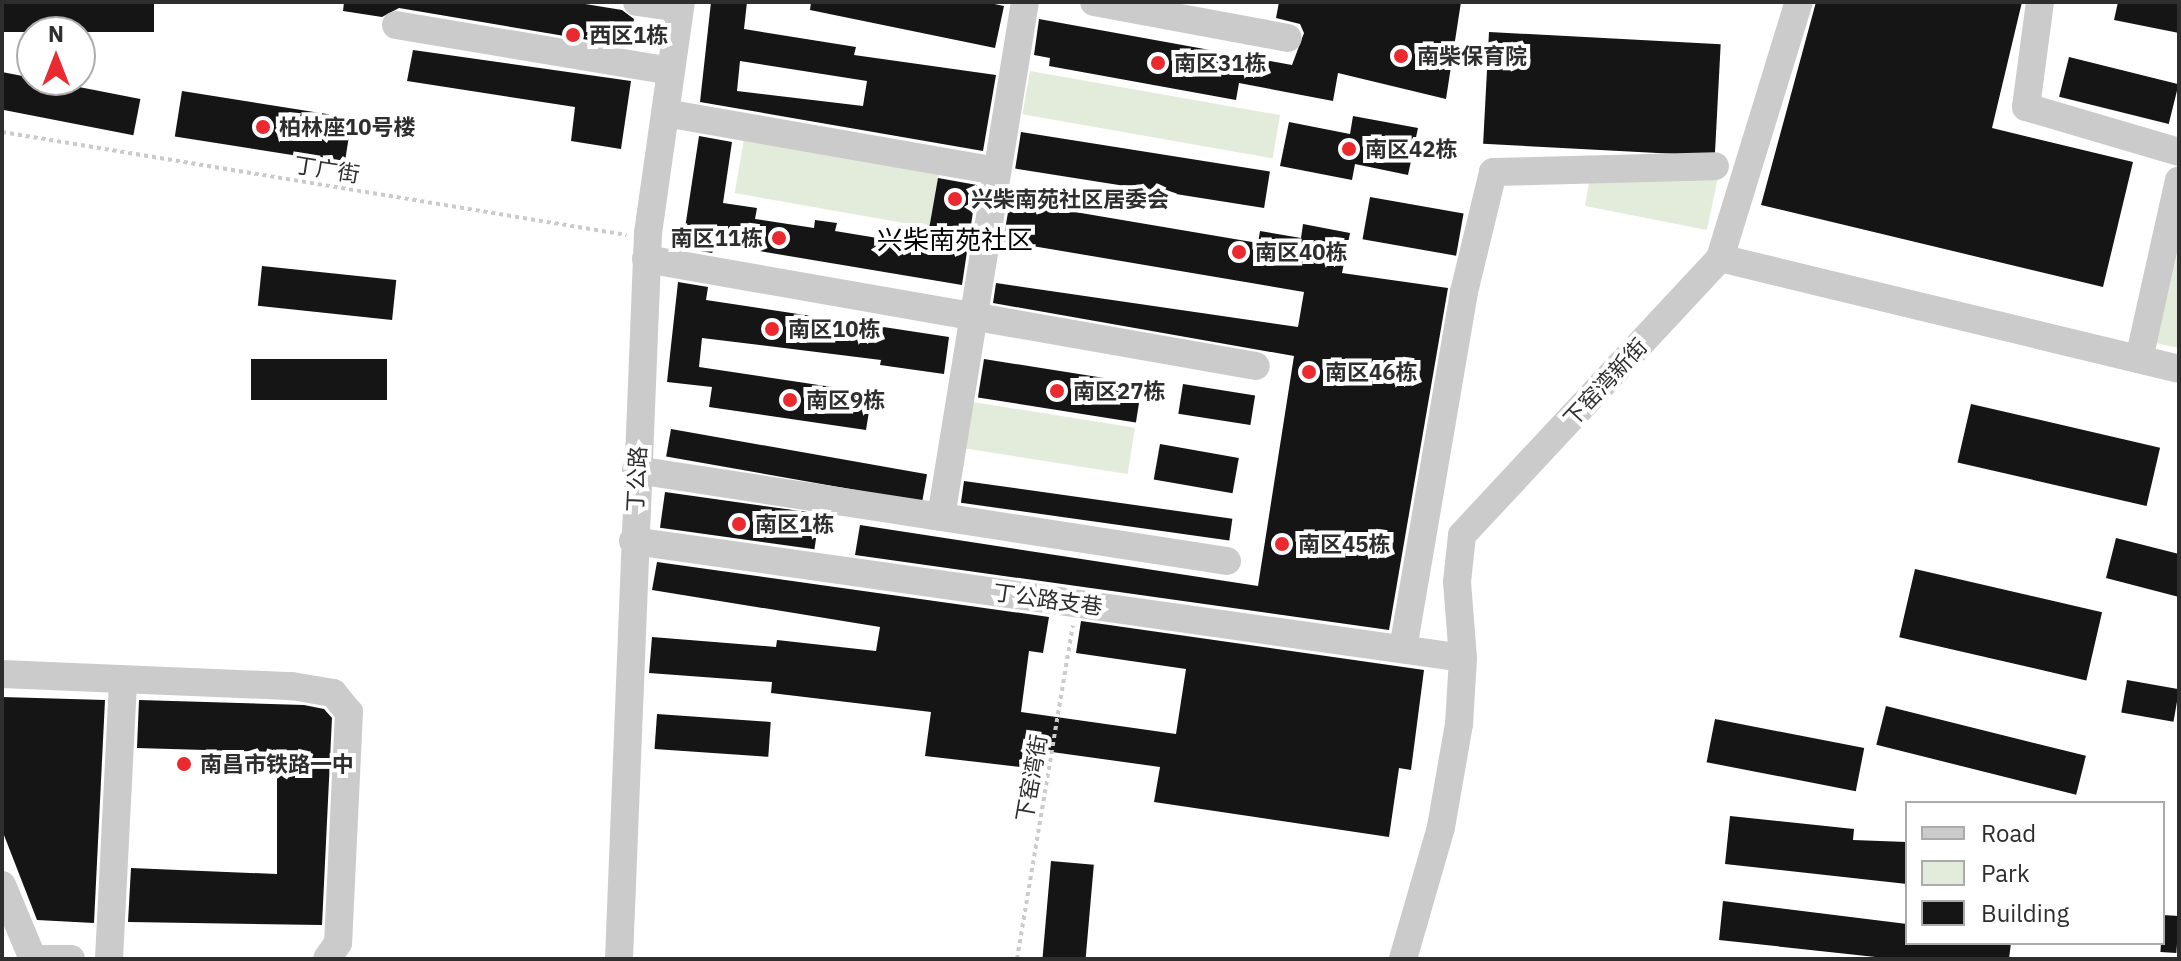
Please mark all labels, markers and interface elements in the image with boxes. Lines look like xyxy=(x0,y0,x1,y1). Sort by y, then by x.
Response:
north arrow xyxy=(16,16,96,96)
text: N xyxy=(48,19,64,48)
place label: 西区1栋 xyxy=(589,22,668,48)
marker: 西区1栋 xyxy=(564,26,582,44)
place label: 南柴保育院 xyxy=(1417,43,1527,69)
marker: 南柴保育院 xyxy=(1392,47,1410,65)
place label: 南区31栋 xyxy=(1174,50,1266,76)
marker: 南区31栋 xyxy=(1149,54,1167,72)
place label: 柏林座10号楼 xyxy=(279,114,415,140)
marker: 柏林座10号楼 xyxy=(254,118,272,136)
place label: 南区42栋 xyxy=(1365,136,1457,162)
marker: 南区42栋 xyxy=(1340,140,1358,158)
street label: 丁广街 xyxy=(292,151,362,187)
place label: 兴柴南苑社区居委会 xyxy=(971,186,1169,212)
marker: 兴柴南苑社区居委会 xyxy=(946,190,964,208)
district label: 兴柴南苑社区 xyxy=(877,224,1033,256)
place label: 南区11栋 xyxy=(671,225,763,251)
marker: 南区11栋 xyxy=(770,229,788,247)
place label: 南区40栋 xyxy=(1255,239,1347,265)
marker: 南区40栋 xyxy=(1230,243,1248,261)
place label: 南区10栋 xyxy=(788,316,880,342)
marker: 南区10栋 xyxy=(763,320,781,338)
street label: 下窑湾新街 xyxy=(1558,333,1652,431)
place label: 南区46栋 xyxy=(1325,359,1417,385)
marker: 南区46栋 xyxy=(1300,363,1318,381)
place label: 南区27栋 xyxy=(1073,378,1165,404)
marker: 南区27栋 xyxy=(1048,382,1066,400)
place label: 南区9栋 xyxy=(806,387,885,413)
marker: 南区9栋 xyxy=(781,391,799,409)
street label: 丁公路 xyxy=(621,445,651,513)
place label: 南区1栋 xyxy=(755,511,834,537)
marker: 南区1栋 xyxy=(730,515,748,533)
place label: 南区45栋 xyxy=(1298,531,1390,557)
marker: 南区45栋 xyxy=(1273,535,1291,553)
street label: 丁公路支巷 xyxy=(992,578,1104,620)
street label: 下窑湾街 xyxy=(1010,732,1052,824)
place label: 南昌市铁路一中 xyxy=(200,751,354,777)
marker: 南昌市铁路一中 xyxy=(175,755,193,773)
legend xyxy=(1905,801,2165,945)
text: Road xyxy=(1981,817,2036,849)
text: Park xyxy=(1981,857,2030,889)
text: Building xyxy=(1981,897,2069,929)

